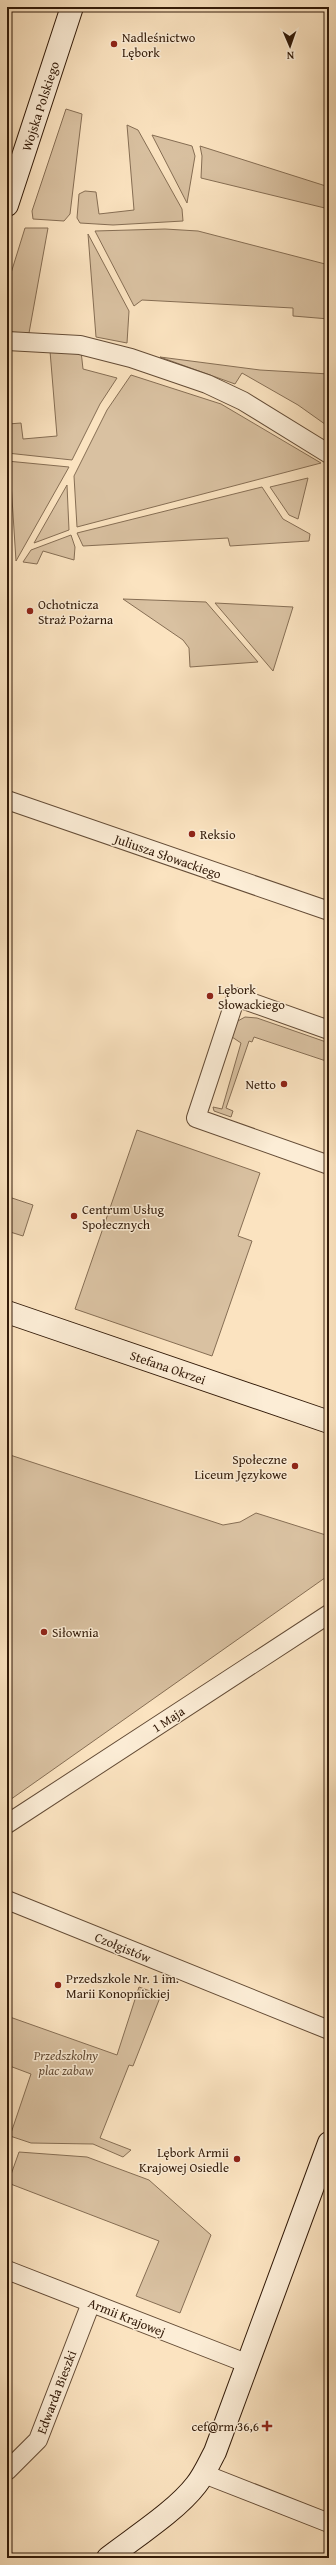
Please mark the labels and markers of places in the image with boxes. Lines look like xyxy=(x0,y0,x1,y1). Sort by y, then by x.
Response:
place label: Nadleśnictwo Lębork xyxy=(122,28,196,62)
marker: Nadleśnictwo Lębork xyxy=(109,39,119,49)
place label: Ochotnicza Straż Pożarna xyxy=(38,595,114,629)
marker: Ochotnicza Straż Pożarna xyxy=(25,606,35,616)
place label: Reksio xyxy=(200,825,236,844)
marker: Reksio xyxy=(187,829,197,839)
place label: Lębork Słowackiego xyxy=(218,980,285,1014)
marker: Lębork Słowackiego xyxy=(205,991,215,1001)
place label: Netto xyxy=(246,1075,276,1094)
marker: Netto xyxy=(279,1079,289,1089)
place label: Centrum Usług Społecznych xyxy=(82,1200,164,1234)
marker: Centrum Usług Społecznych xyxy=(69,1211,79,1221)
place label: Społeczne Liceum Językowe xyxy=(194,1450,287,1484)
marker: Społeczne Liceum Językowe xyxy=(290,1461,300,1471)
place label: Siłownia xyxy=(52,1623,99,1642)
marker: Siłownia xyxy=(39,1627,49,1637)
place label: Przedszkole Nr. 1 im. Marii Konopnickiej xyxy=(66,1969,179,2003)
marker: Przedszkole Nr. 1 im. Marii Konopnickiej xyxy=(53,1980,63,1990)
place label: Lębork Armii Krajowej Osiedle xyxy=(139,2143,229,2177)
marker: Lębork Armii Krajowej Osiedle xyxy=(232,2154,242,2164)
place label: cef@rm 36,6 xyxy=(191,2417,259,2436)
marker: cef@rm 36,6 xyxy=(262,2421,272,2431)

